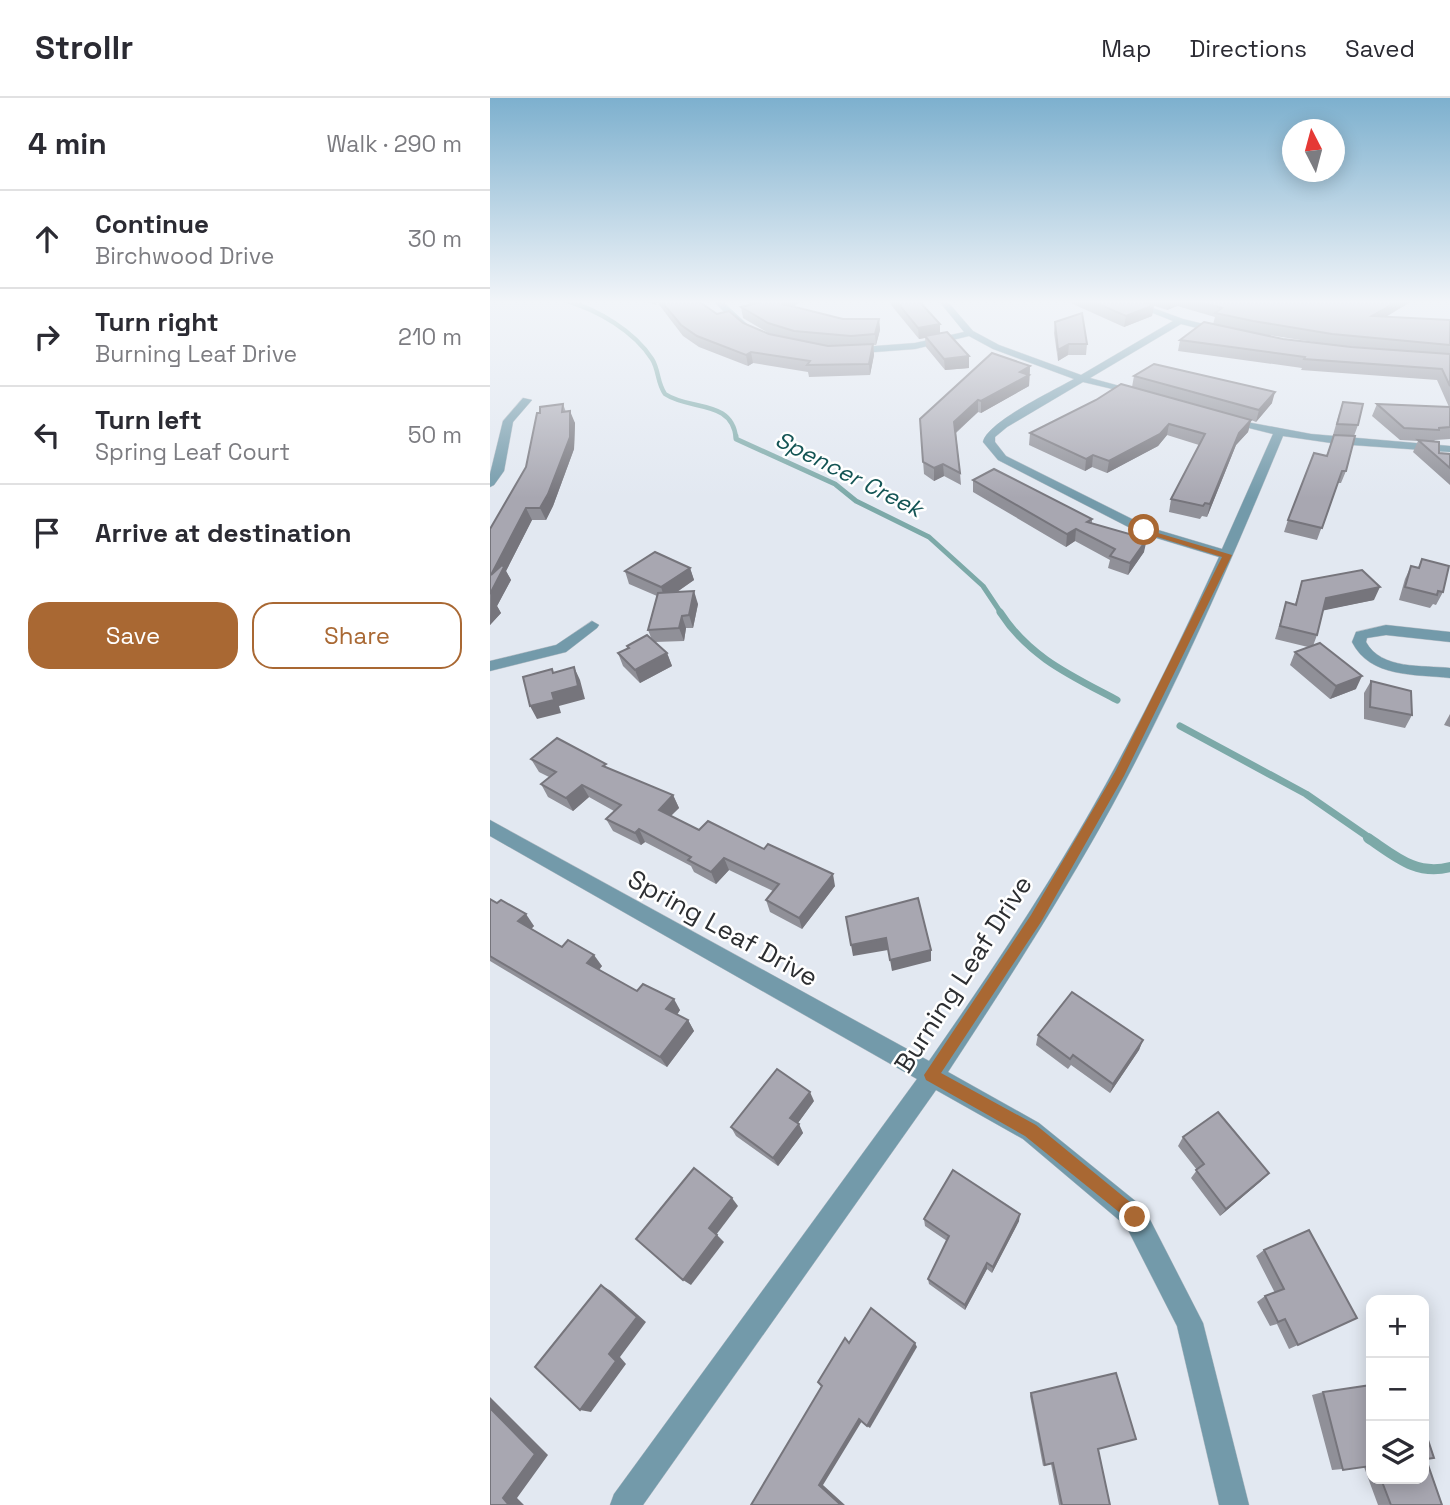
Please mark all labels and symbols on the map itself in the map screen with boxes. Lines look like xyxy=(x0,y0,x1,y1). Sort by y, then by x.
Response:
north arrow xyxy=(1282,119,1345,182)
water label: Spencer Creek xyxy=(770,424,930,525)
route start xyxy=(1128,514,1159,545)
street label: Spring Leaf Drive xyxy=(622,862,824,994)
street label: Burning Leaf Drive xyxy=(886,869,1040,1079)
route end xyxy=(1119,1201,1150,1232)

